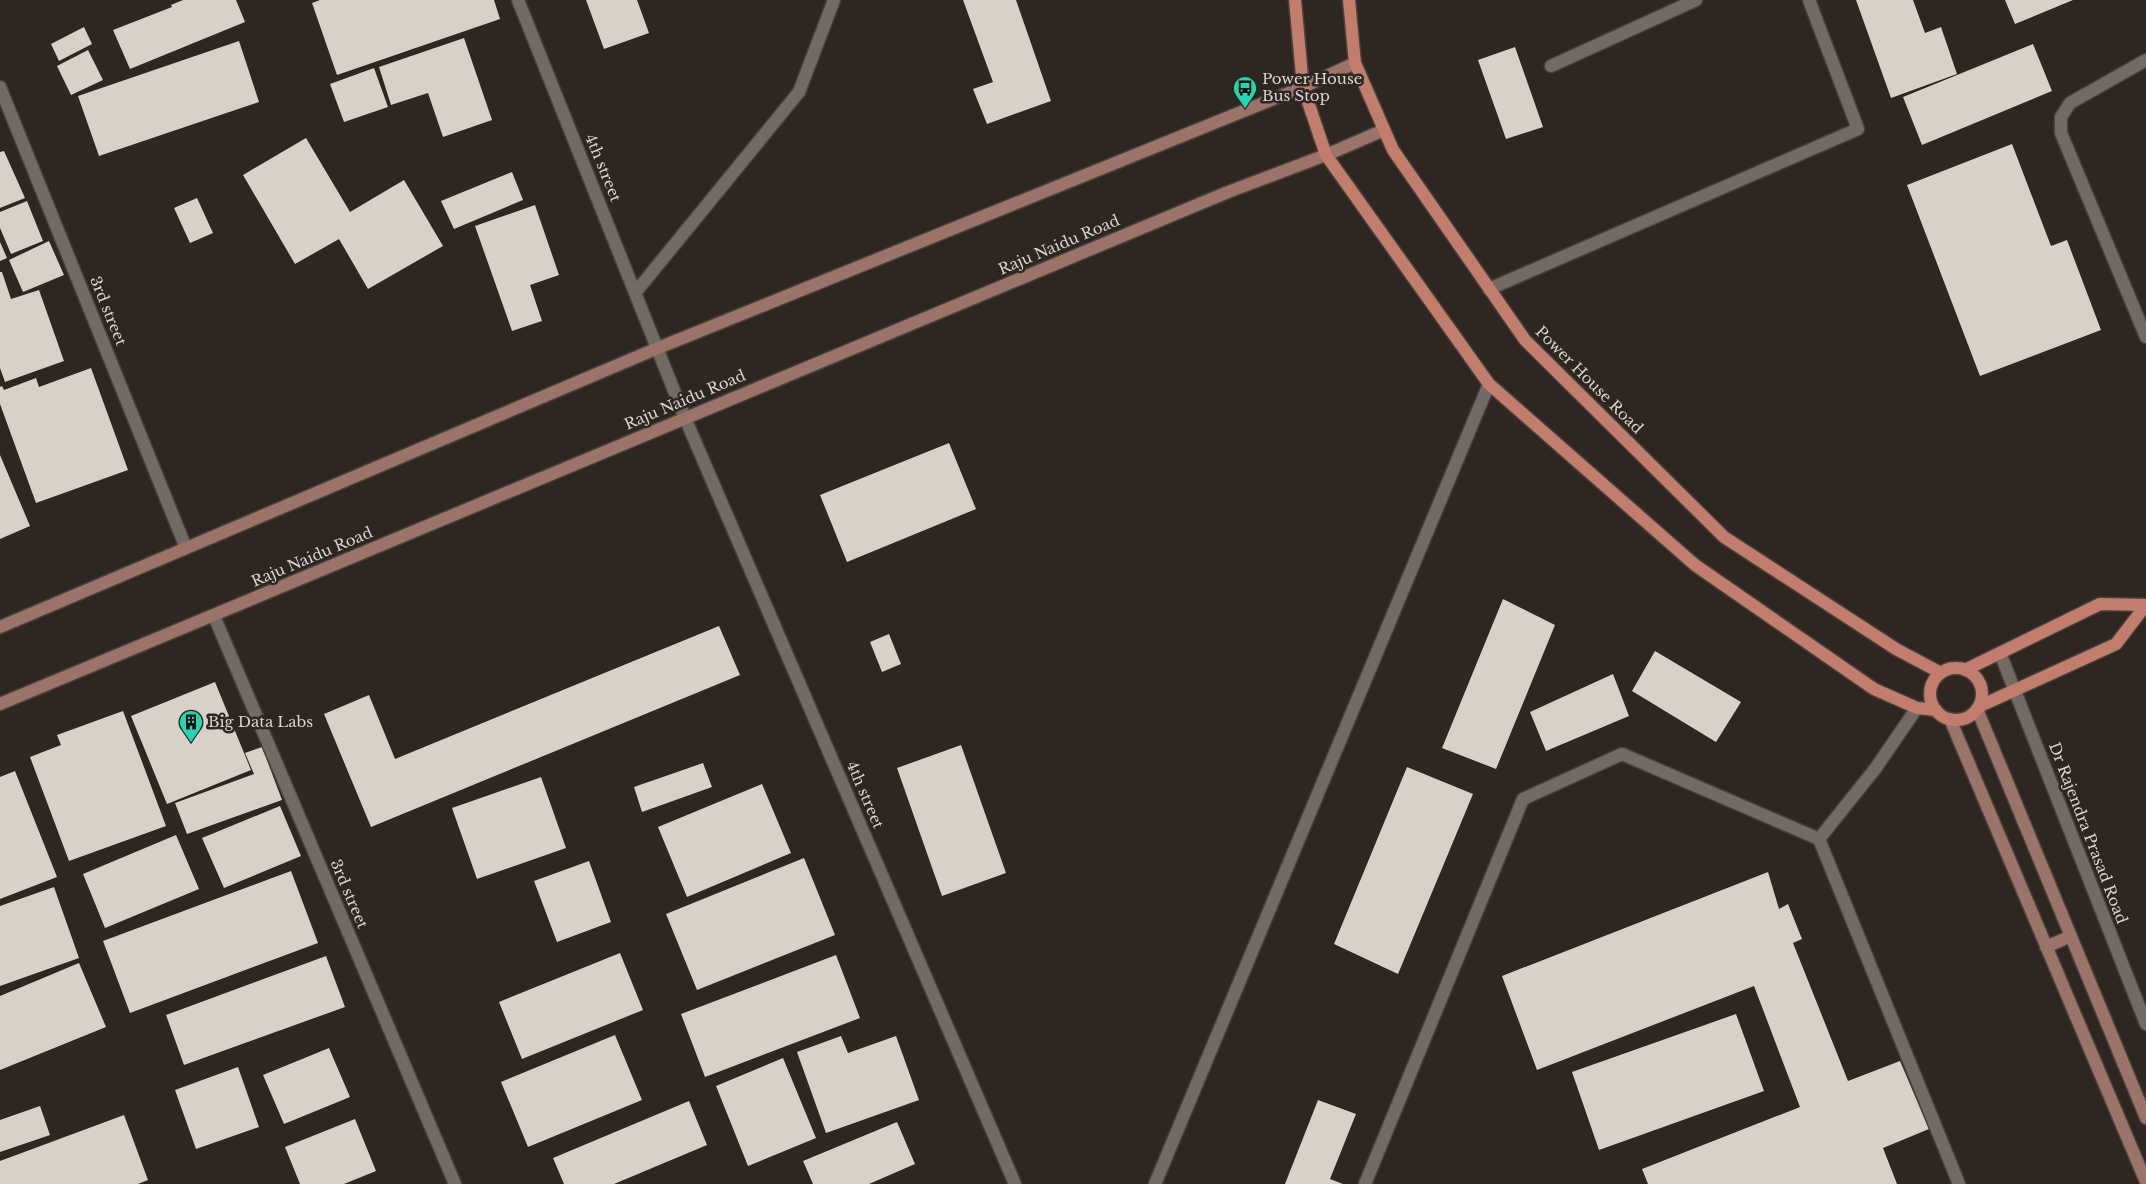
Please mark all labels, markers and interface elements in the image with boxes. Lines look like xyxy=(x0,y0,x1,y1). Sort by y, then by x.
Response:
place label: Power House Bus Stop xyxy=(1262,69,1362,105)
bus stop icon: Power House Bus Stop xyxy=(1232,75,1258,109)
street label: 4th street xyxy=(581,131,626,205)
street label: Raju Naidu Road xyxy=(995,210,1122,279)
street label: 3rd street xyxy=(86,273,131,349)
street label: Power House Road xyxy=(1532,322,1647,437)
street label: Raju Naidu Road xyxy=(621,365,748,434)
street label: Raju Naidu Road xyxy=(248,522,375,591)
building icon: Big Data Labs xyxy=(178,709,204,743)
place label: Big Data Labs xyxy=(208,712,313,731)
street label: Dr Rajendra Prasad Road xyxy=(2045,739,2132,926)
street label: 4th street xyxy=(843,758,888,832)
street label: 3rd street xyxy=(326,856,373,931)

